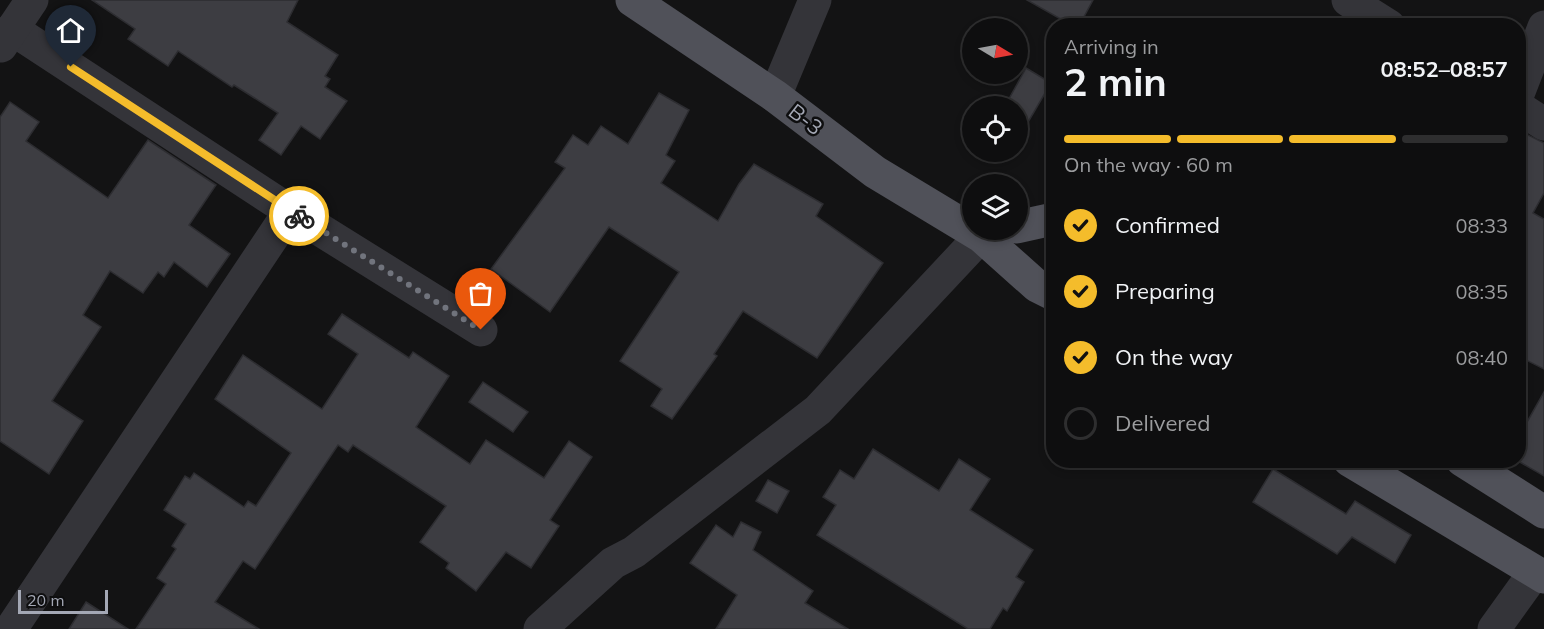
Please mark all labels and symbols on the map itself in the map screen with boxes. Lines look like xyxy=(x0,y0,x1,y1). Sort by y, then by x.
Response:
pin xyxy=(45,5,96,67)
north arrow xyxy=(962,18,1028,84)
street label: B-3 xyxy=(784,98,828,140)
courier xyxy=(269,186,329,246)
pin xyxy=(455,268,506,330)
scale bar xyxy=(18,587,108,614)

